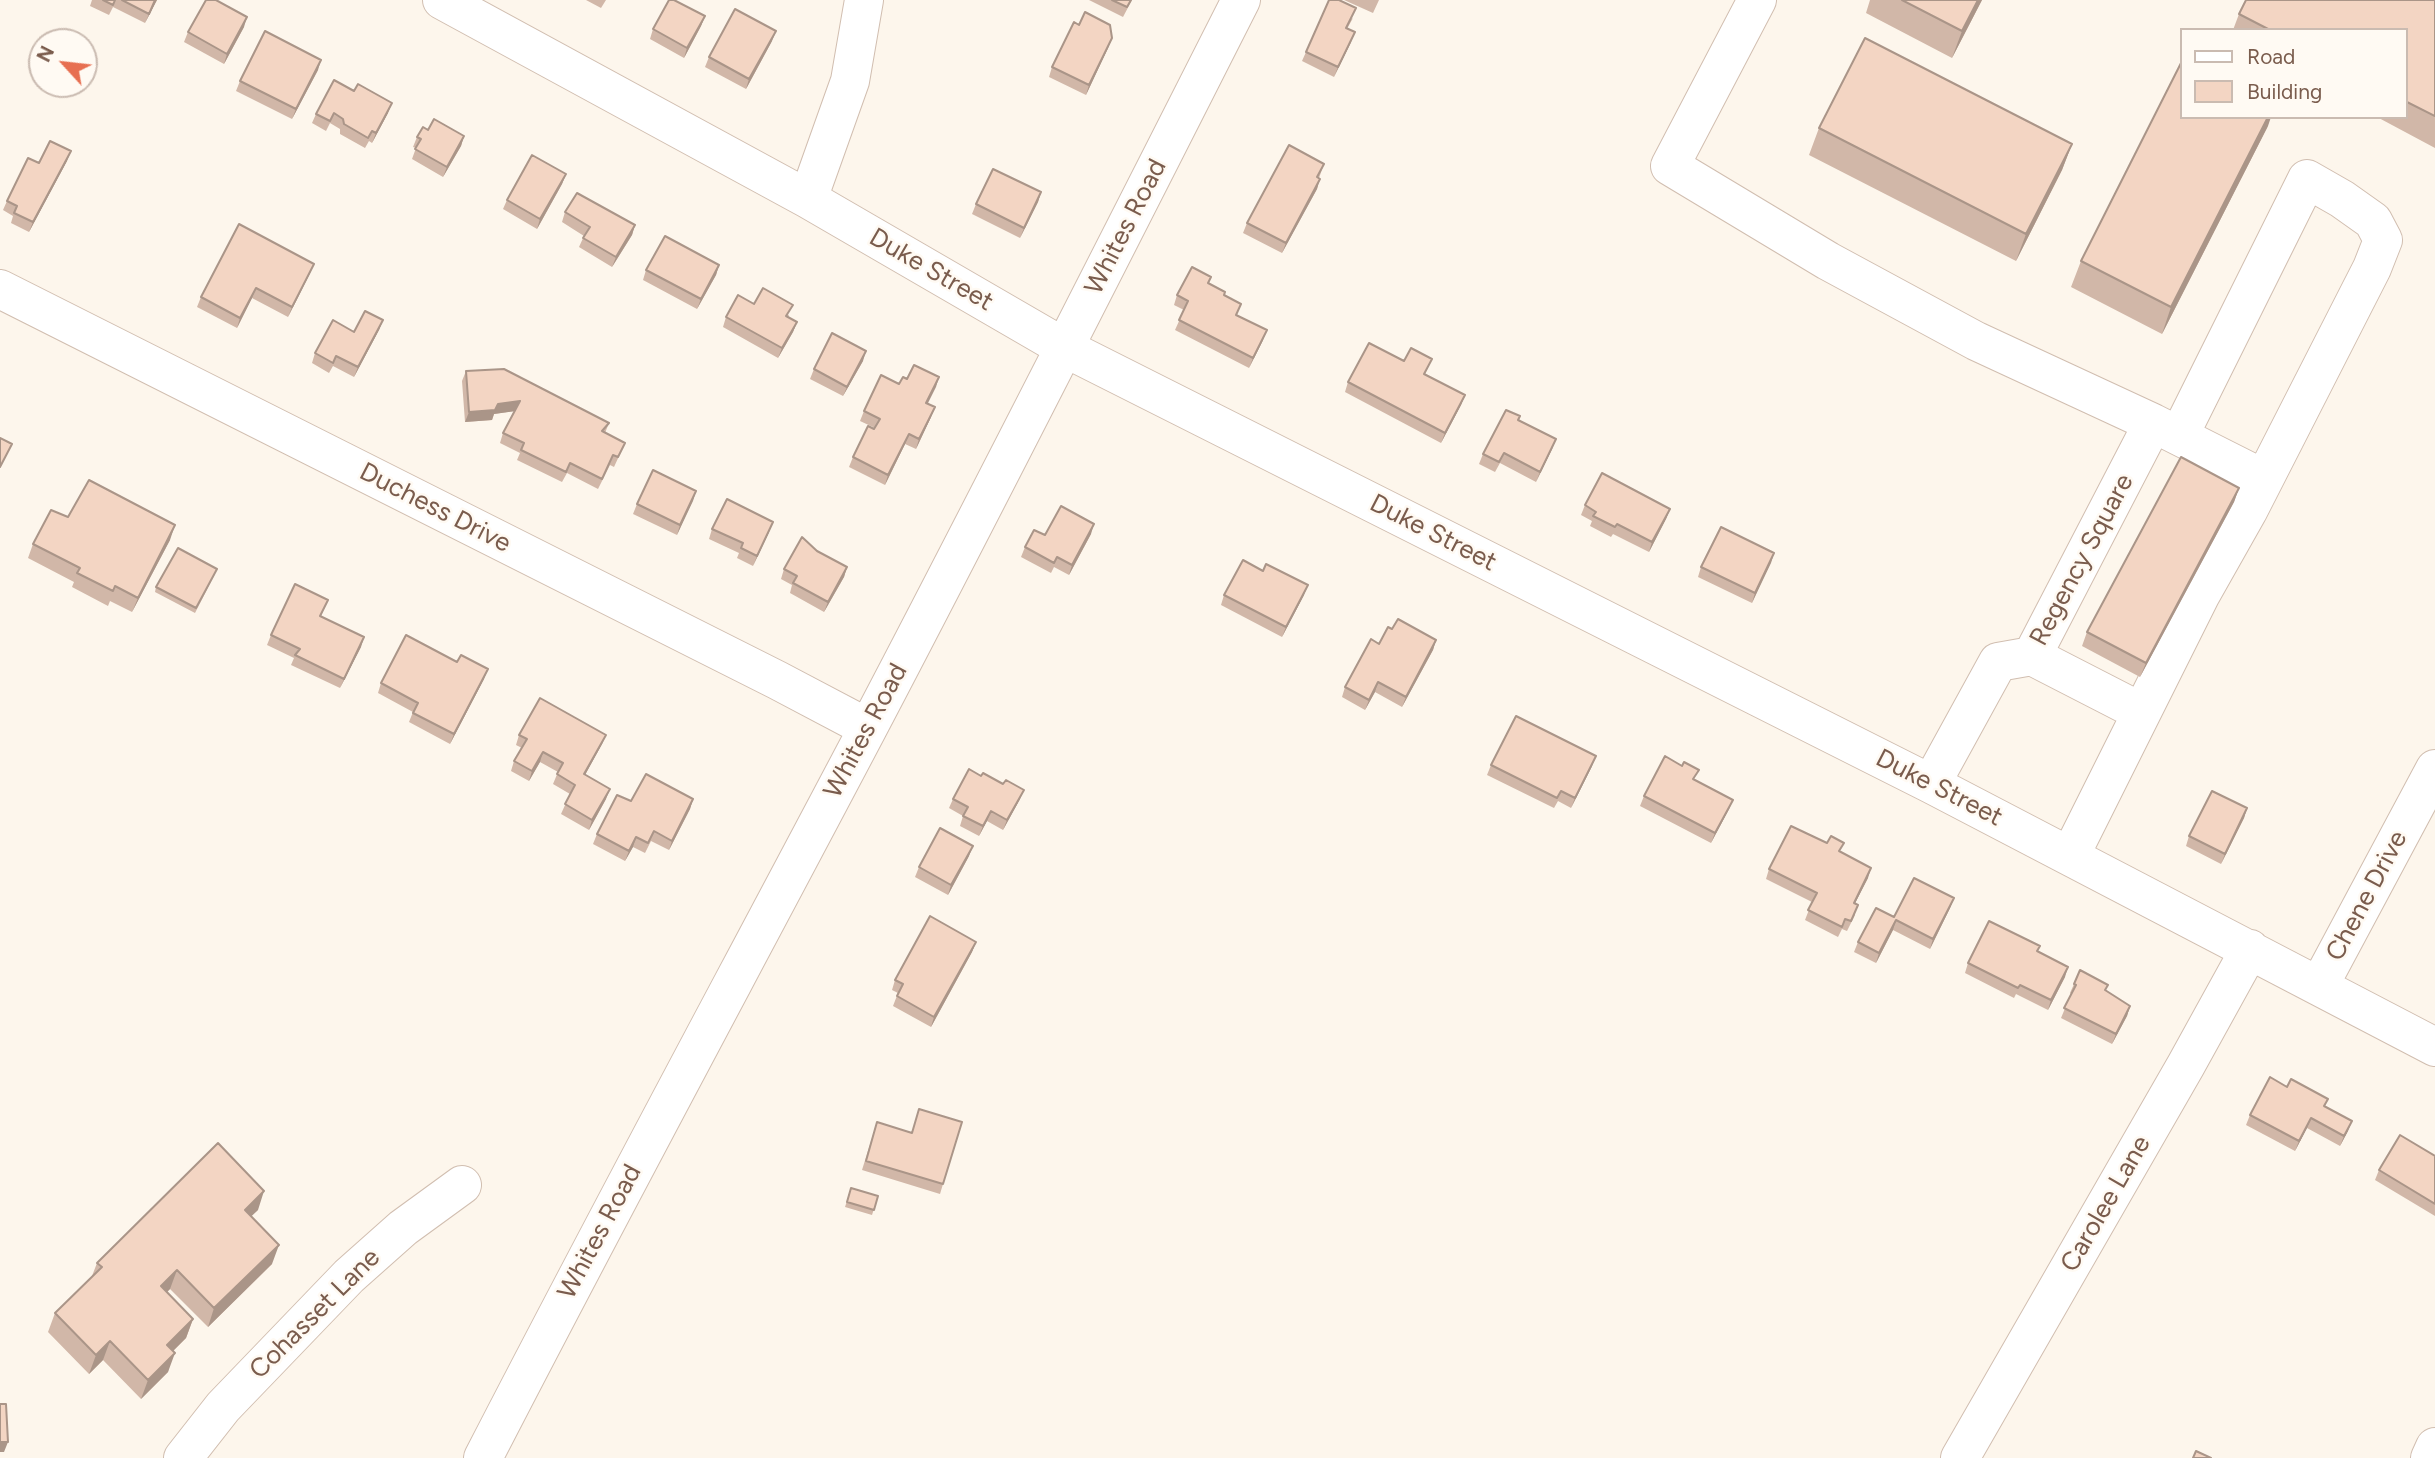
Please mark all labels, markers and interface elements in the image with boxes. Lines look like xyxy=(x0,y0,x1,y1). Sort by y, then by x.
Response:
north arrow xyxy=(28,28,98,98)
legend xyxy=(2180,28,2407,119)
text: N xyxy=(32,42,59,66)
text: Road xyxy=(2247,44,2295,69)
text: Building xyxy=(2247,79,2322,104)
street label: Whites Road xyxy=(1079,154,1173,300)
street label: Duke Street xyxy=(863,222,999,318)
street label: Duchess Drive xyxy=(354,456,516,560)
street label: Regency Square xyxy=(2024,469,2140,651)
street label: Duke Street xyxy=(1364,488,1502,578)
street label: Whites Road xyxy=(818,658,914,804)
street label: Duke Street xyxy=(1870,743,2008,833)
street label: Chene Drive xyxy=(2320,826,2414,966)
street label: Carolee Lane xyxy=(2055,1130,2157,1278)
street label: Whites Road xyxy=(552,1159,648,1305)
street label: Cohasset Lane xyxy=(243,1242,387,1386)

